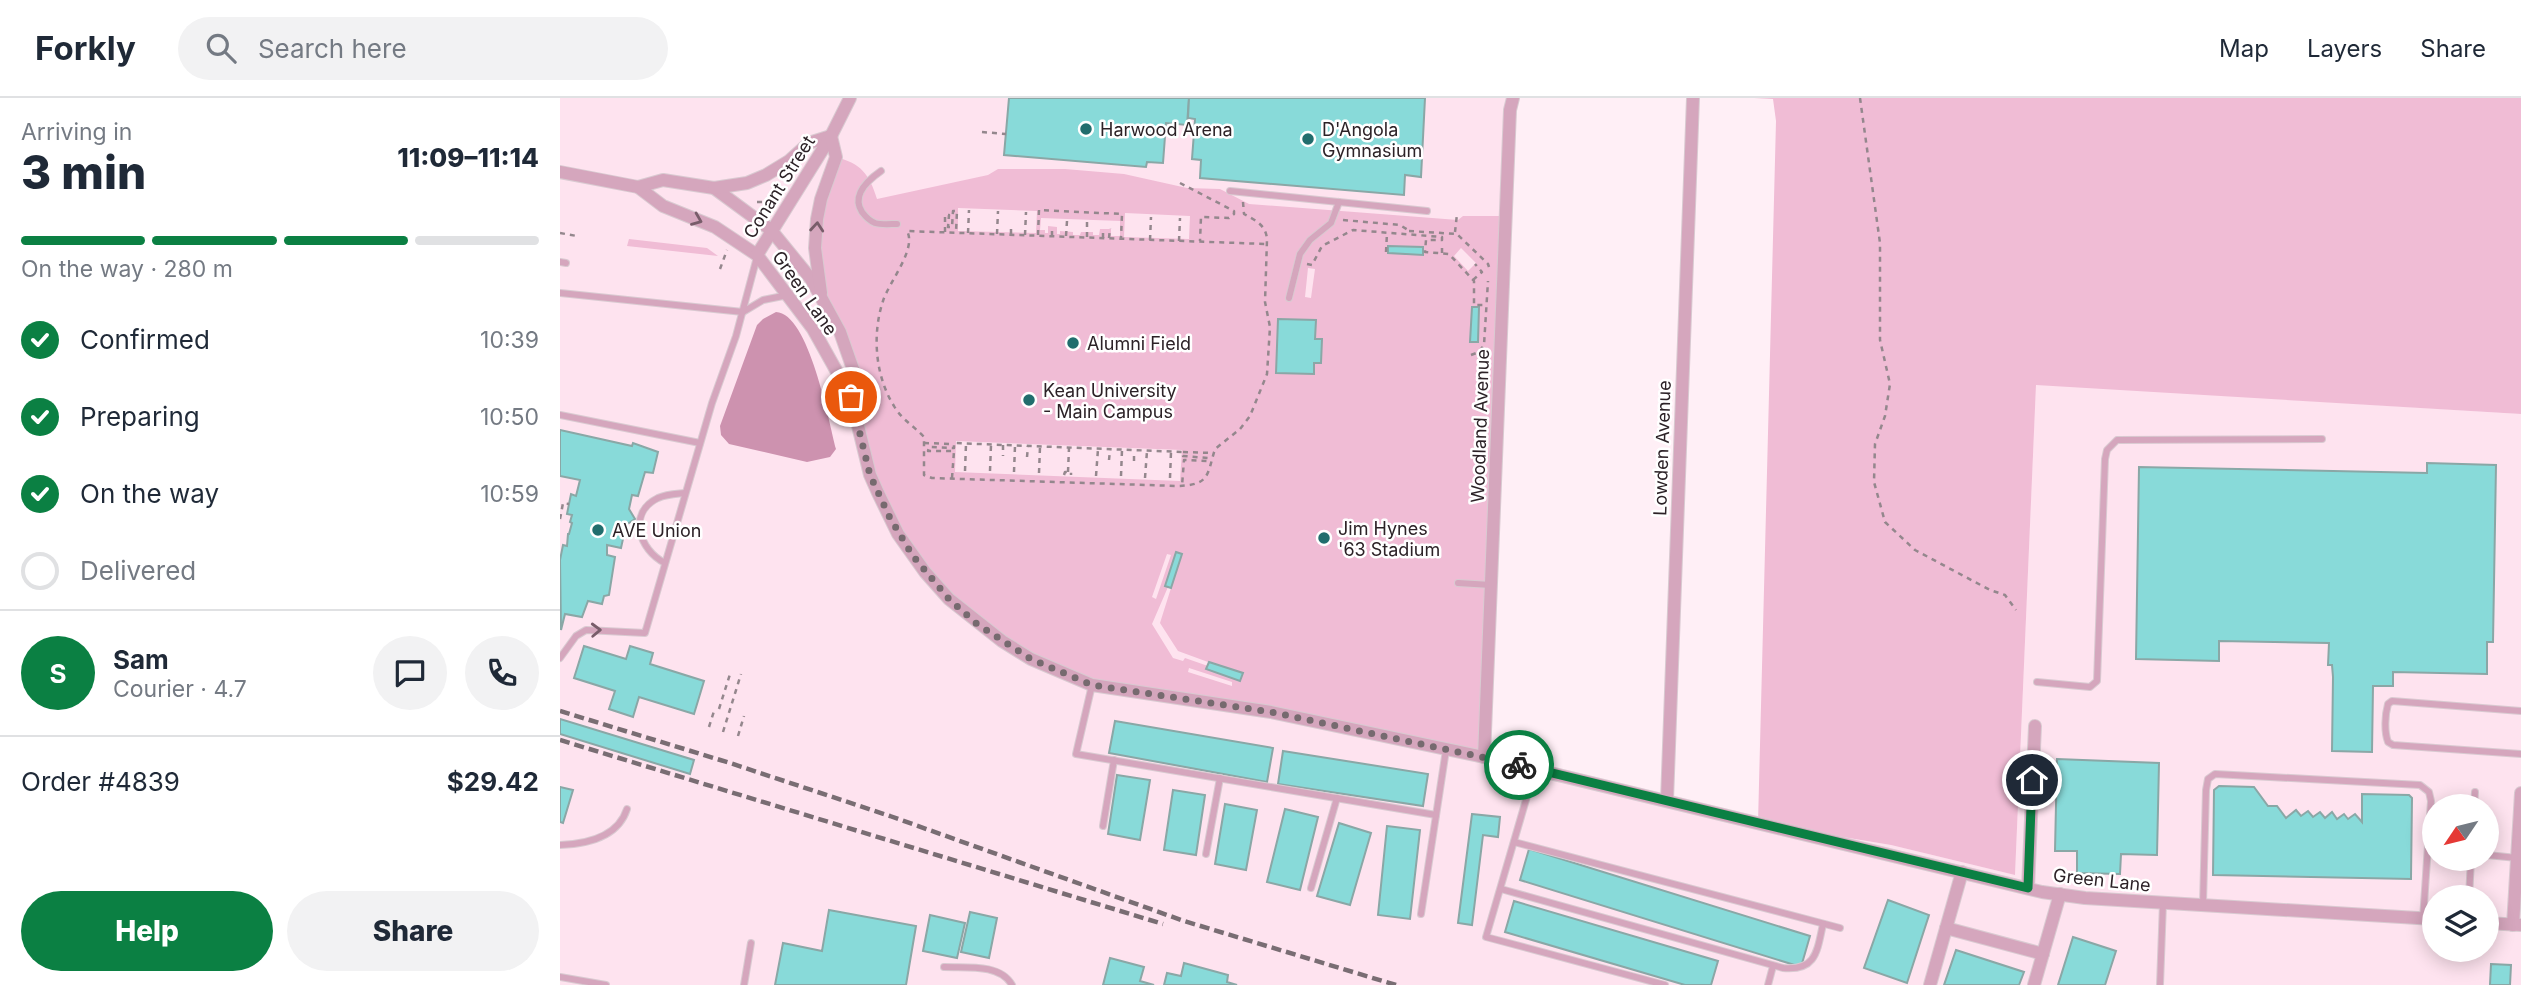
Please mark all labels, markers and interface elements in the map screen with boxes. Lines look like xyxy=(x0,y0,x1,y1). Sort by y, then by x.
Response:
search box xyxy=(178,17,668,80)
text: Forkly xyxy=(35,28,136,68)
icon: search xyxy=(202,29,240,67)
text: Search here xyxy=(258,33,407,64)
text: Map xyxy=(2219,34,2269,63)
text: Layers xyxy=(2307,34,2382,63)
text: Share xyxy=(2420,34,2486,63)
text: Arriving in xyxy=(21,118,132,146)
place label: Harwood Arena xyxy=(1100,119,1233,140)
place label: D'Angola Gymnasium xyxy=(1322,119,1422,161)
marker: Harwood Arena xyxy=(1078,121,1094,137)
marker: D'Angola Gymnasium xyxy=(1300,131,1316,147)
street label: Conant Street xyxy=(739,132,819,242)
text: 11:09–11:14 xyxy=(397,142,539,173)
text: 3 min xyxy=(21,144,146,200)
one-way arrow xyxy=(690,212,703,226)
one-way arrow xyxy=(809,221,824,232)
street label: Green Lane xyxy=(768,247,842,339)
text: On the way · 280 m xyxy=(21,255,233,283)
icon: check xyxy=(21,321,59,359)
text: Confirmed xyxy=(80,324,210,355)
text: 10:39 xyxy=(480,326,539,354)
place label: Alumni Field xyxy=(1087,333,1191,354)
marker: Alumni Field xyxy=(1065,335,1081,351)
street label: Woodland Avenue xyxy=(1467,349,1493,503)
pin xyxy=(821,367,881,427)
icon: bag xyxy=(832,378,870,416)
place label: Kean University - Main Campus xyxy=(1043,380,1177,422)
street label: Lowden Avenue xyxy=(1649,380,1675,516)
marker: Kean University - Main Campus xyxy=(1021,392,1037,408)
icon: check xyxy=(21,398,59,436)
text: Preparing xyxy=(80,401,200,432)
text: 10:50 xyxy=(480,403,539,431)
icon: check xyxy=(21,475,59,513)
text: On the way xyxy=(80,478,219,509)
text: 10:59 xyxy=(480,480,539,508)
place label: Jim Hynes '63 Stadium xyxy=(1338,518,1440,560)
place label: AVE Union xyxy=(612,520,701,541)
marker: AVE Union xyxy=(590,522,606,538)
marker: Jim Hynes '63 Stadium xyxy=(1316,530,1332,546)
text: Delivered xyxy=(80,555,196,586)
one-way arrow xyxy=(591,623,602,638)
button: chat xyxy=(373,636,447,710)
button: phone xyxy=(465,636,539,710)
text: Sam xyxy=(113,644,169,675)
text: S xyxy=(49,658,67,689)
text: Courier · 4.7 xyxy=(113,675,247,703)
courier xyxy=(1484,730,1554,800)
icon: bike xyxy=(1500,746,1538,784)
pin xyxy=(2002,750,2062,810)
icon: home xyxy=(2013,761,2051,799)
text: Order #4839 xyxy=(21,766,180,797)
text: $29.42 xyxy=(447,766,539,797)
north arrow xyxy=(2422,794,2499,872)
map controls xyxy=(2422,794,2499,962)
street label: Green Lane xyxy=(2052,864,2152,896)
button: layers xyxy=(2422,885,2499,962)
button: Help xyxy=(21,891,273,971)
button: Share xyxy=(287,891,539,971)

